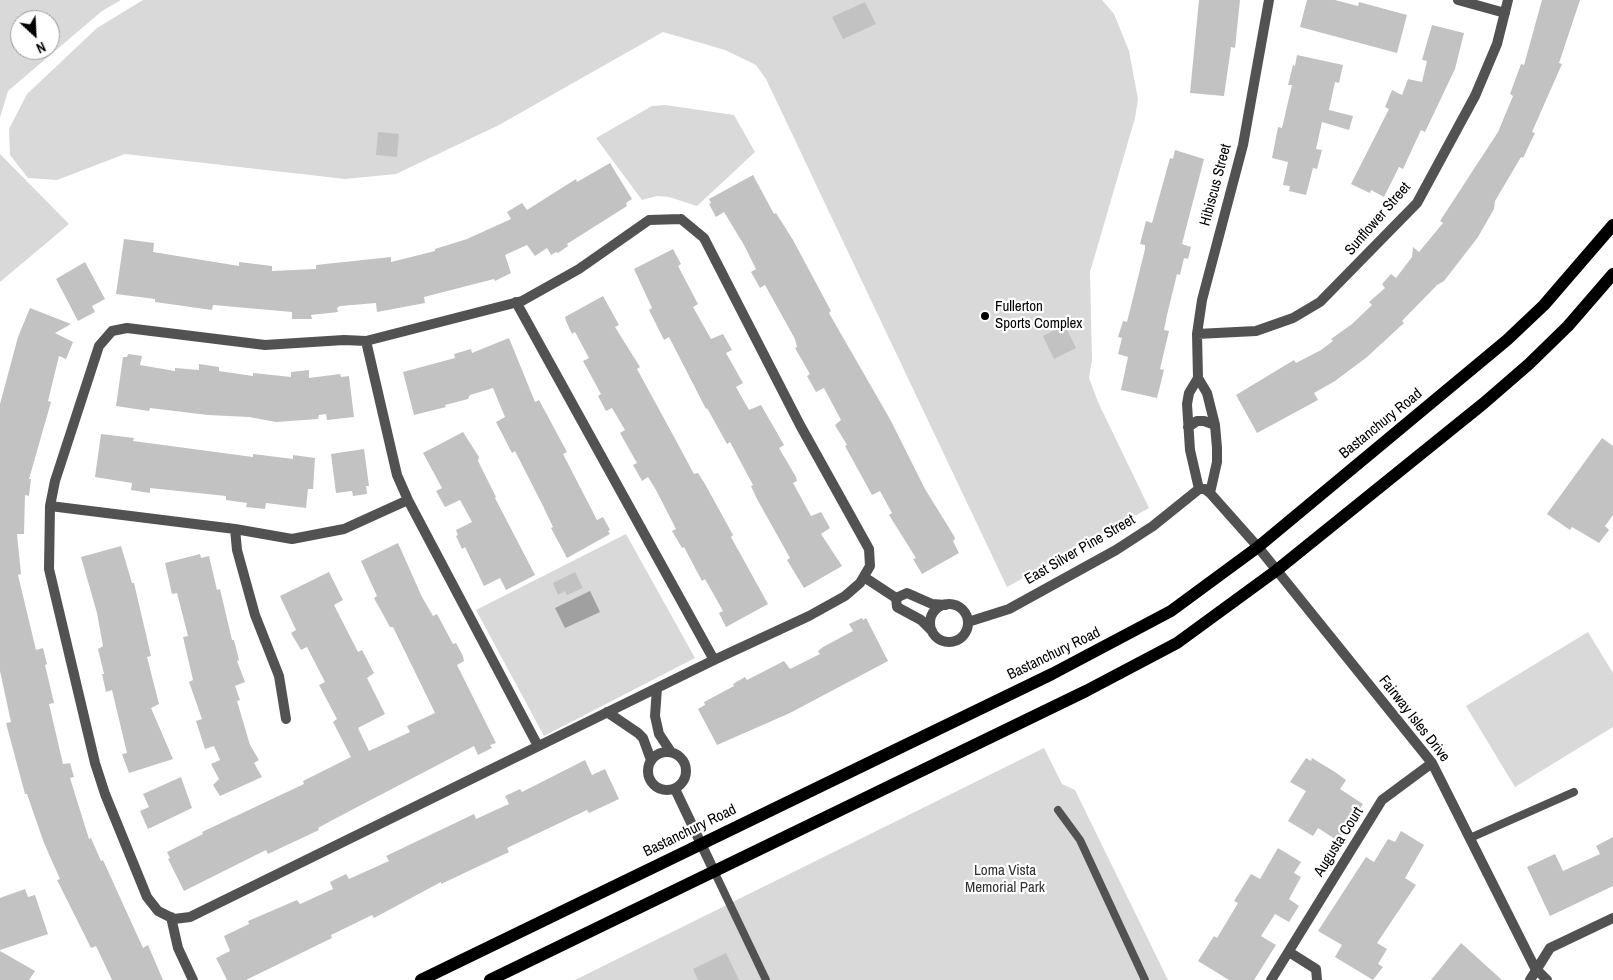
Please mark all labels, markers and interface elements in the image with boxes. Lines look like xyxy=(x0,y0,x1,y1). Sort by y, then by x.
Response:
north arrow xyxy=(10,10,60,60)
text: N xyxy=(33,38,48,58)
street label: Hibiscus Street xyxy=(1196,142,1236,228)
street label: Sunflower Street xyxy=(1341,179,1415,259)
place label: Fullerton Sports Complex xyxy=(995,298,1082,333)
marker: Fullerton Sports Complex xyxy=(979,310,991,322)
street label: Bastanchury Road xyxy=(1336,385,1426,463)
street label: East Silver Pine Street xyxy=(1022,511,1138,589)
street label: Bastanchury Road xyxy=(1005,624,1103,684)
street label: Fairway Isles Drive xyxy=(1375,672,1453,766)
street label: Bastanchury Road xyxy=(641,801,739,861)
street label: Augusta Court xyxy=(1311,804,1367,880)
park label: Loma Vista Memorial Park xyxy=(965,862,1045,897)

